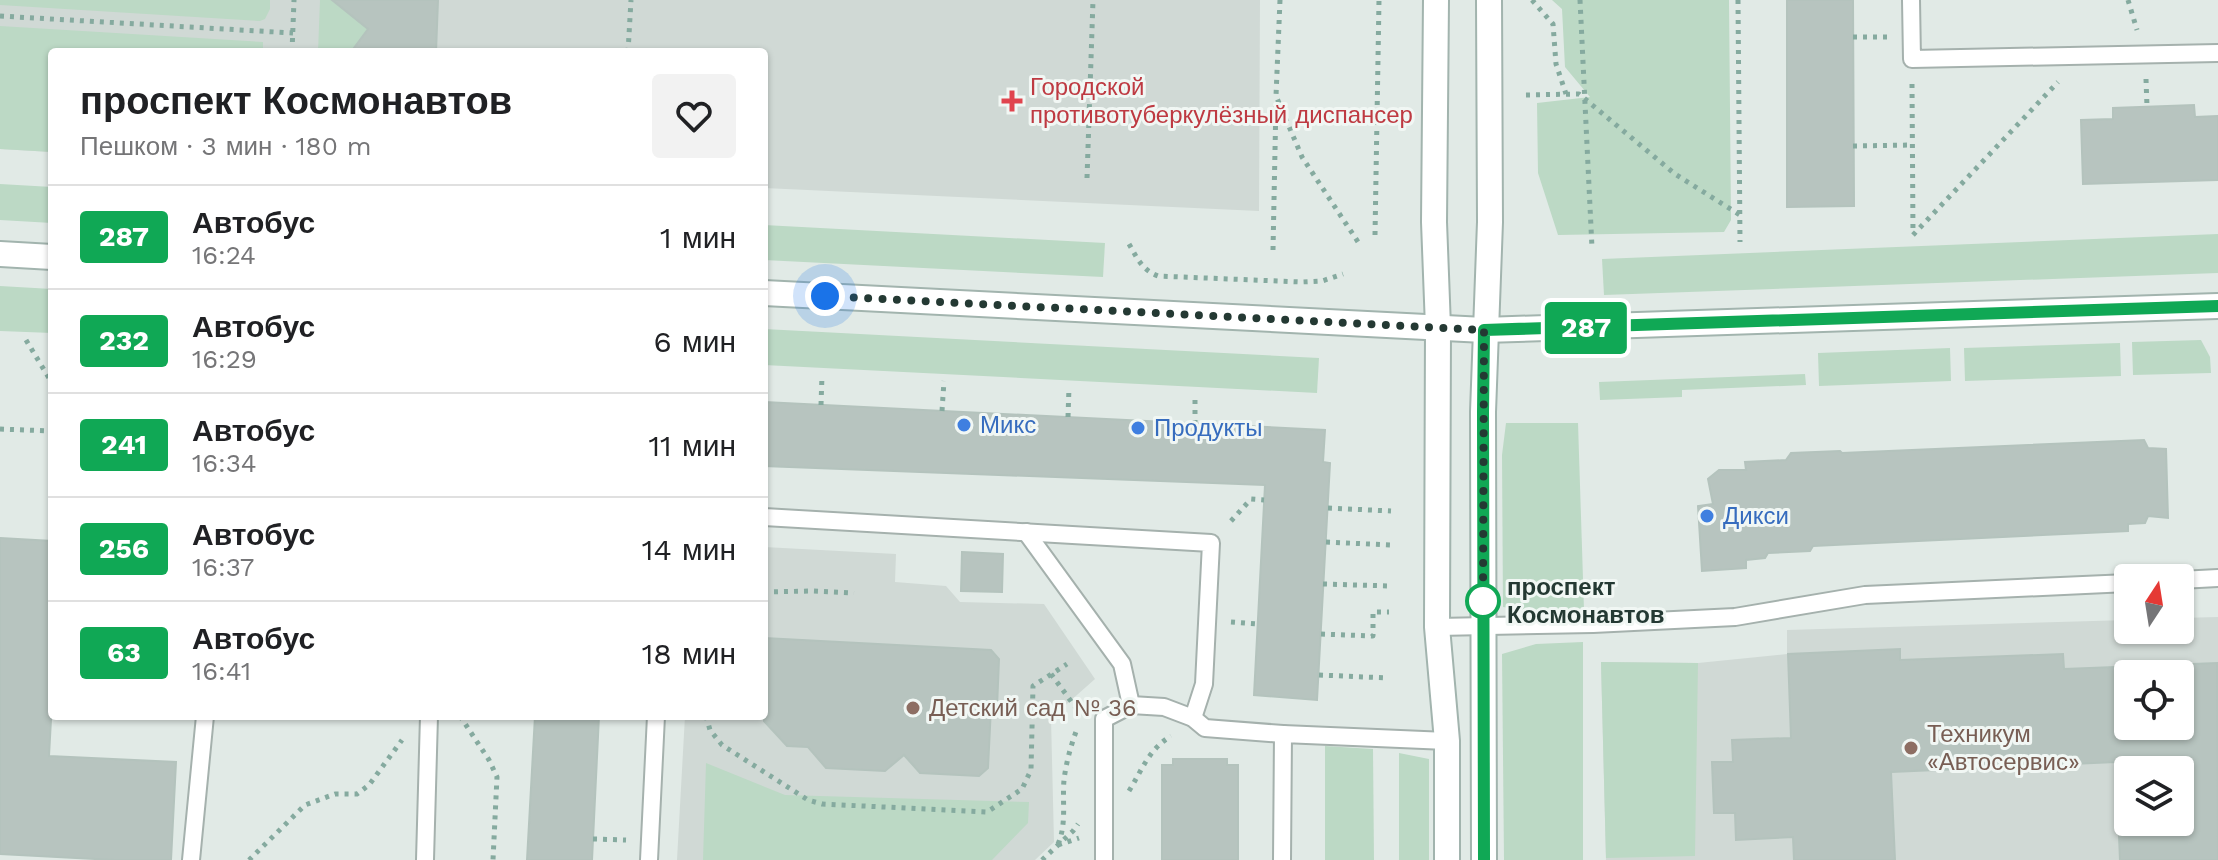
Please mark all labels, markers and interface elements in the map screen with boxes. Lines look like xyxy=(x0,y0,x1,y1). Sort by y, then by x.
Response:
place label: Городской противотуберкулёзный диспансер xyxy=(1030,73,1413,129)
button: heart xyxy=(652,74,736,158)
text: проспект Космонавтов xyxy=(80,79,512,123)
marker: Городской противотуберкулёзный диспансер xyxy=(1001,90,1023,112)
text: Пешком · 3 мин · 180 m xyxy=(80,131,371,161)
text: Автобус xyxy=(192,205,315,240)
text: 287 xyxy=(99,220,149,253)
text: 1 мин xyxy=(660,220,736,255)
text: 16:24 xyxy=(192,240,256,270)
your location xyxy=(805,276,845,316)
line badge: 287 xyxy=(1540,302,1632,354)
text: Автобус xyxy=(192,309,315,344)
text: 287 xyxy=(1561,311,1611,344)
text: 232 xyxy=(99,324,149,357)
text: 6 мин xyxy=(654,324,736,359)
text: 16:29 xyxy=(192,344,257,374)
place label: Микс xyxy=(980,411,1036,439)
text: Автобус xyxy=(192,413,315,448)
place label: Продукты xyxy=(1154,414,1262,442)
marker: Микс xyxy=(955,416,973,434)
marker: Продукты xyxy=(1129,419,1147,437)
text: 241 xyxy=(101,428,147,461)
text: 11 мин xyxy=(648,428,736,463)
text: 16:34 xyxy=(192,448,257,478)
place label: Дикси xyxy=(1723,502,1789,530)
marker: Дикси xyxy=(1698,507,1716,525)
text: Автобус xyxy=(192,517,315,552)
text: 256 xyxy=(99,532,149,565)
text: 14 мин xyxy=(642,532,736,567)
text: 16:37 xyxy=(192,552,254,582)
north arrow xyxy=(2114,564,2194,644)
map controls xyxy=(2114,564,2194,836)
place label: проспект Космонавтов xyxy=(1507,573,1665,629)
marker: проспект Космонавтов xyxy=(1466,584,1500,618)
text: Автобус xyxy=(192,621,315,656)
text: 63 xyxy=(107,636,141,669)
text: 18 мин xyxy=(642,636,736,671)
text: 16:41 xyxy=(192,656,251,686)
button: locate xyxy=(2114,660,2194,740)
place label: Детский сад № 36 xyxy=(929,694,1137,722)
marker: Детский сад № 36 xyxy=(904,699,922,717)
place label: Техникум «Автосервис» xyxy=(1927,720,2080,776)
marker: Техникум «Автосервис» xyxy=(1902,739,1920,757)
button: layers xyxy=(2114,756,2194,836)

